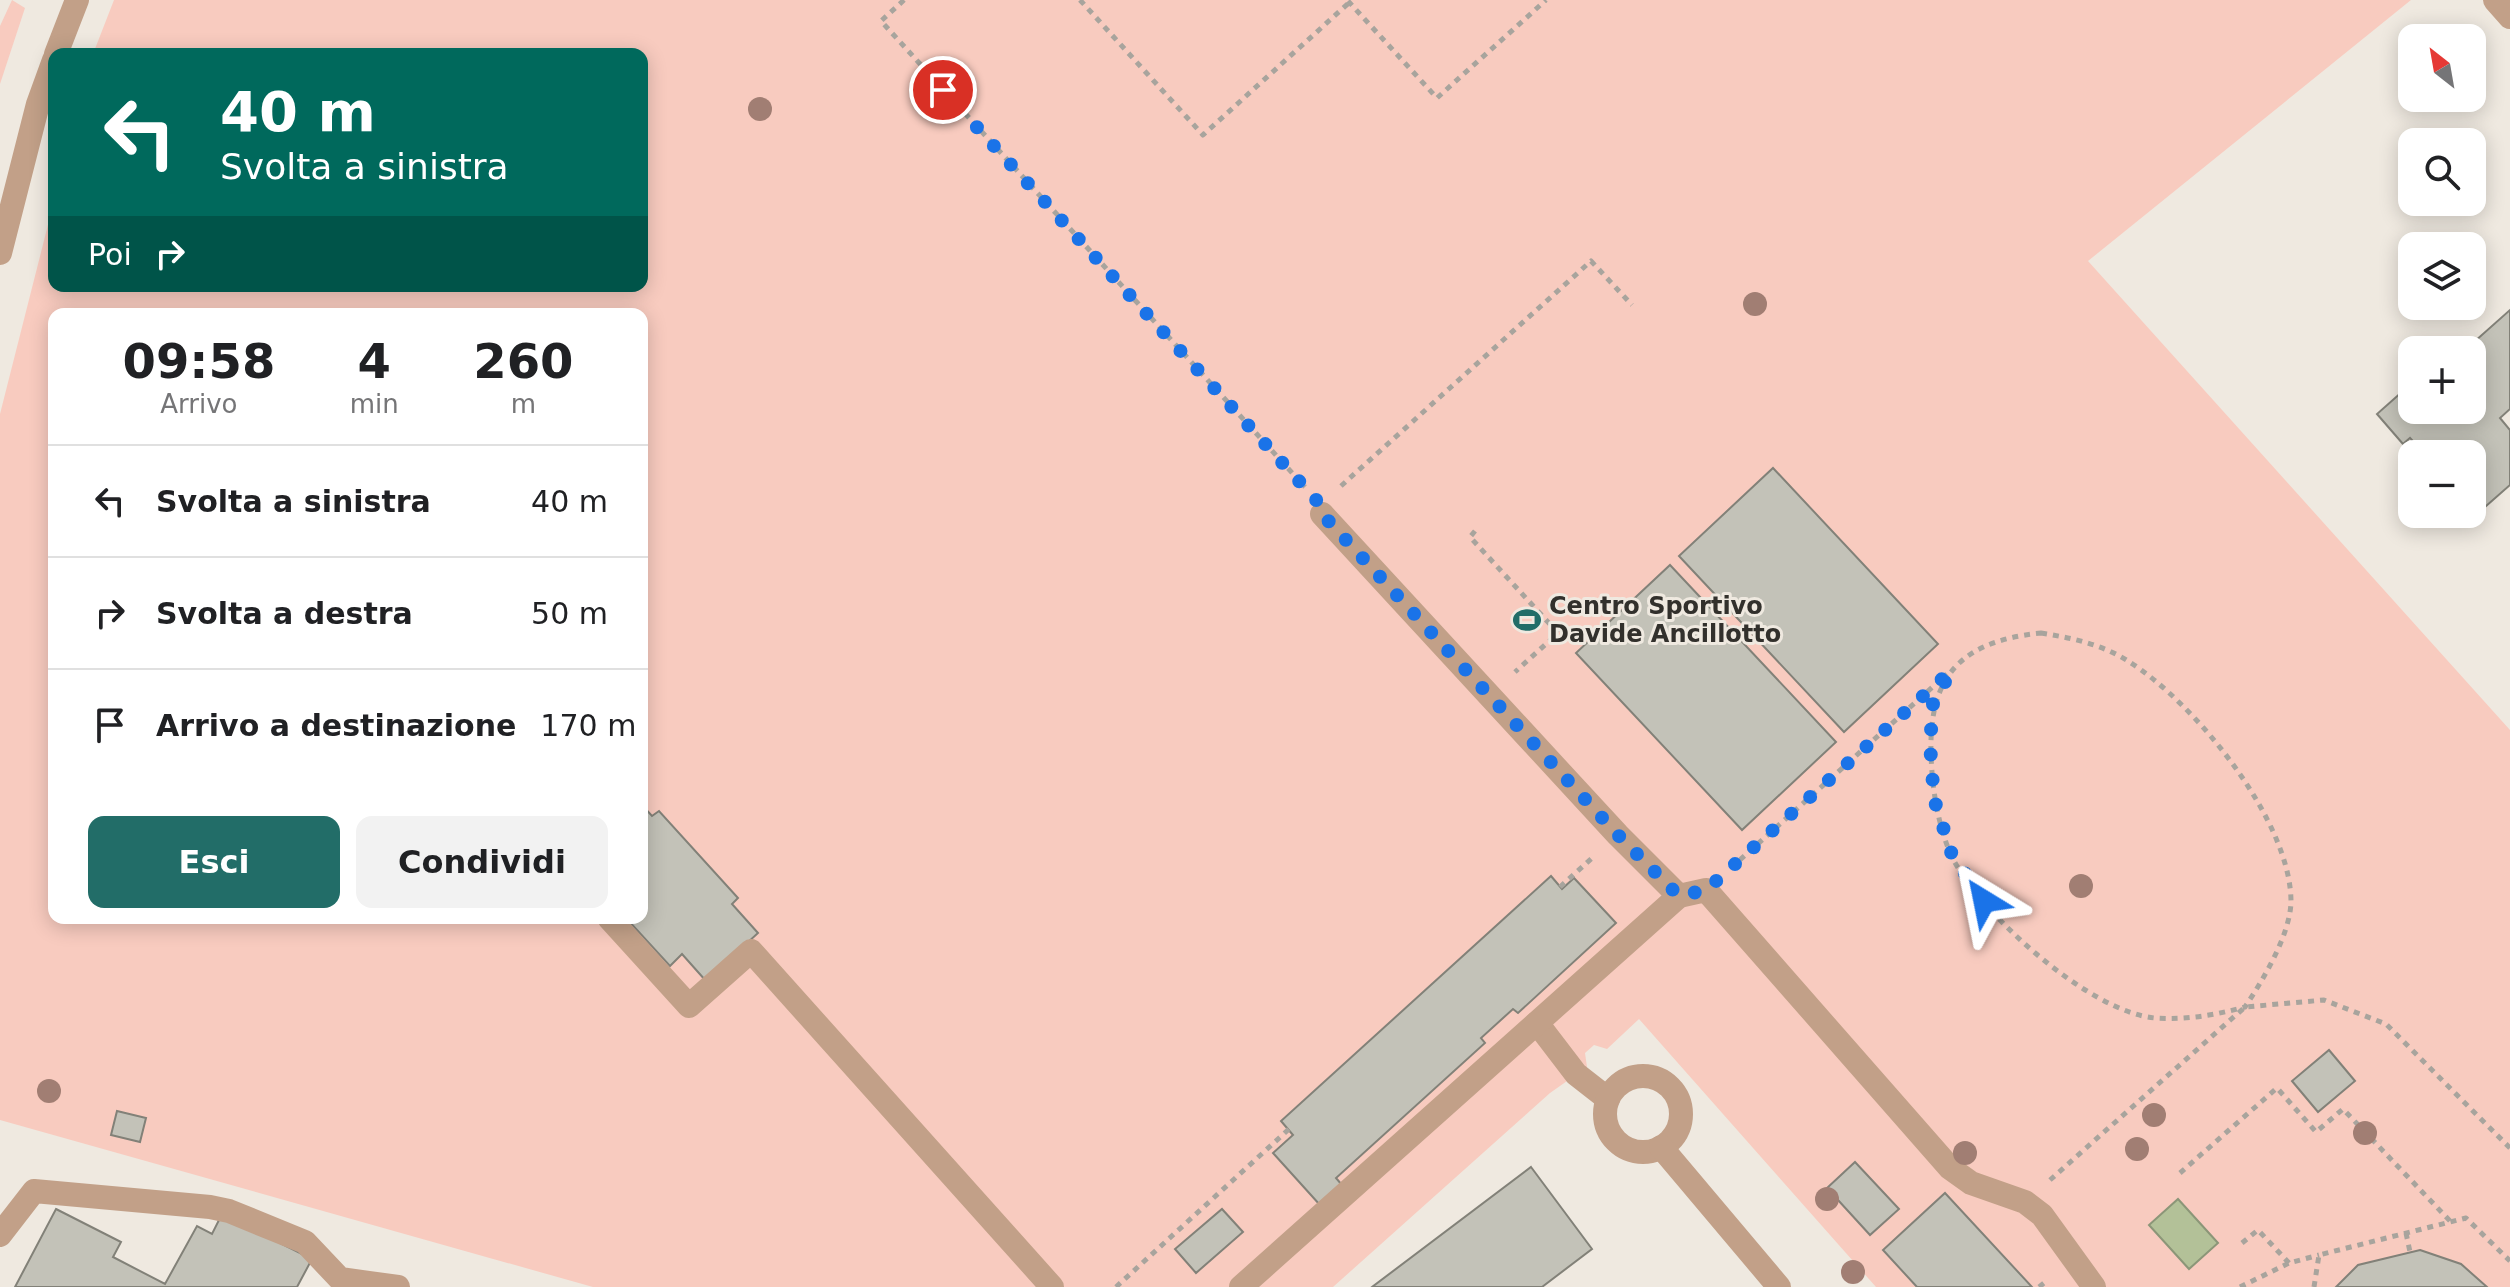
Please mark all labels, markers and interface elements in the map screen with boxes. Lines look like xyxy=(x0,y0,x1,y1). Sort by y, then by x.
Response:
north arrow xyxy=(2398,24,2486,112)
map controls xyxy=(2398,24,2486,528)
pin xyxy=(909,56,977,124)
icon: arrive xyxy=(921,68,965,112)
text: 40 m xyxy=(220,79,376,144)
icon: left xyxy=(88,80,192,184)
button: search xyxy=(2398,128,2486,216)
text: Svolta a sinistra xyxy=(220,146,509,187)
icon: right xyxy=(148,232,192,276)
button: layers xyxy=(2398,232,2486,320)
text: Poi xyxy=(88,237,132,272)
text: 09:58 xyxy=(122,333,275,389)
text: 4 xyxy=(358,333,391,389)
text: 260 xyxy=(473,333,573,389)
button: + xyxy=(2398,336,2486,424)
text: Arrivo xyxy=(160,389,238,419)
text: min xyxy=(350,389,399,419)
text: m xyxy=(511,389,536,419)
button: − xyxy=(2398,440,2486,528)
icon: left xyxy=(88,479,132,523)
text: Svolta a sinistra xyxy=(156,484,431,519)
text: 40 m xyxy=(531,484,608,519)
icon: right xyxy=(88,591,132,635)
place label: Centro Sportivo Davide Ancillotto xyxy=(1549,592,1781,648)
text: Svolta a destra xyxy=(156,596,413,631)
text: 50 m xyxy=(531,596,608,631)
sports icon: Centro Sportivo Davide Ancillotto xyxy=(1512,605,1542,635)
icon: arrive xyxy=(88,703,132,747)
text: Arrivo a destinazione xyxy=(156,708,516,743)
text: 170 m xyxy=(540,708,636,743)
button: Esci xyxy=(88,816,340,908)
button: Condividi xyxy=(356,816,608,908)
position arrow xyxy=(1942,859,2026,943)

